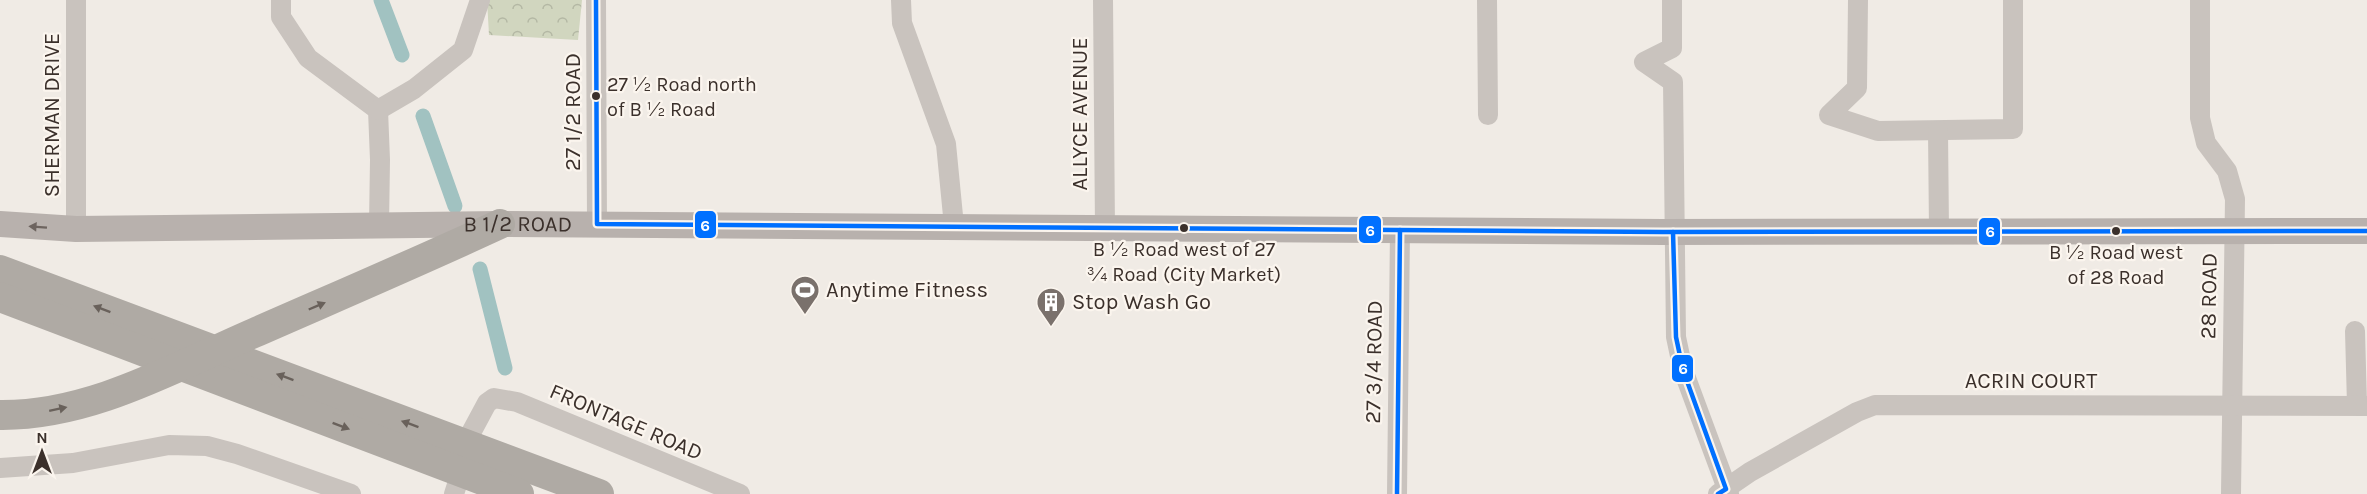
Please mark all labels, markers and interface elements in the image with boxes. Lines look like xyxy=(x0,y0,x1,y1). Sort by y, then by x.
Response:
street label: SHERMAN DRIVE xyxy=(39,33,65,197)
street label: ALLYCE AVENUE xyxy=(1067,37,1093,191)
street label: 27 1/2 ROAD xyxy=(560,53,586,171)
place label: 27 ½ Road north of B ½ Road xyxy=(607,73,757,121)
marker: 27 ½ Road north of B ½ Road xyxy=(590,90,602,102)
line badge: 6 xyxy=(694,210,717,239)
street label: B 1/2 ROAD xyxy=(463,211,572,237)
line badge: 6 xyxy=(1358,215,1382,244)
text: 6 xyxy=(700,216,710,235)
line badge: 6 xyxy=(1978,217,2001,246)
text: 6 xyxy=(1365,221,1375,240)
one-way arrow xyxy=(29,222,48,231)
marker: B ½ Road west of 27 ¾ Road (City Market) xyxy=(1178,222,1190,234)
text: 6 xyxy=(1985,222,1995,241)
marker: B ½ Road west of 28 Road xyxy=(2110,225,2122,237)
place label: B ½ Road west of 27 ¾ Road (City Market) xyxy=(1087,238,1281,286)
place label: B ½ Road west of 28 Road xyxy=(2049,241,2184,289)
street label: 28 ROAD xyxy=(2195,253,2223,339)
sports icon: Anytime Fitness xyxy=(789,274,821,316)
place label: Anytime Fitness xyxy=(826,277,988,303)
building icon: Stop Wash Go xyxy=(1035,286,1067,328)
place label: Stop Wash Go xyxy=(1072,289,1211,315)
street label: 27 3/4 ROAD xyxy=(1360,300,1388,424)
one-way arrow xyxy=(309,301,327,311)
one-way arrow xyxy=(93,303,111,313)
line badge: 6 xyxy=(1671,354,1694,383)
text: 6 xyxy=(1678,359,1688,378)
street label: ACRIN COURT xyxy=(1965,368,2097,394)
one-way arrow xyxy=(276,372,294,382)
street label: FRONTAGE ROAD xyxy=(546,378,706,466)
one-way arrow xyxy=(49,404,67,414)
one-way arrow xyxy=(401,418,419,428)
north arrow xyxy=(12,422,72,482)
one-way arrow xyxy=(332,422,350,432)
text: N xyxy=(36,428,48,447)

